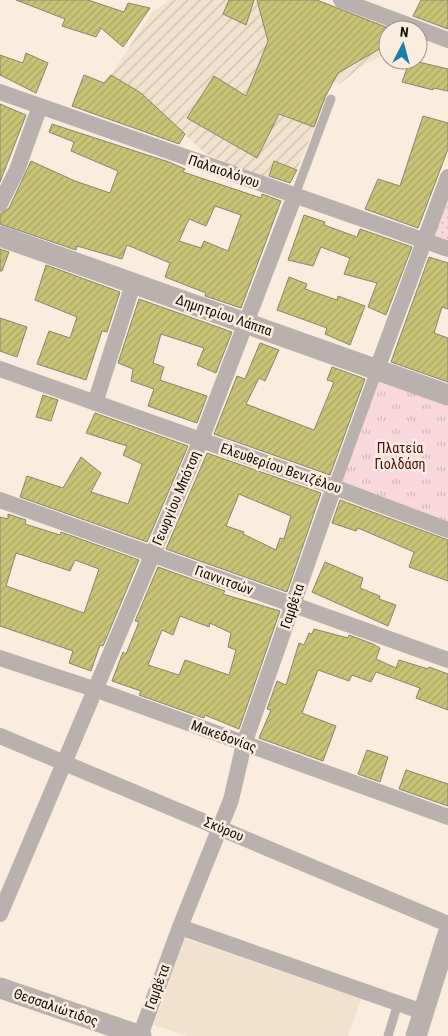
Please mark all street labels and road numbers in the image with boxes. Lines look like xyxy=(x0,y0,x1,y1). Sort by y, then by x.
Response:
street label: Παλαιολόγου xyxy=(186,151,262,191)
street label: Δημητρίου Λάππα xyxy=(174,291,274,339)
street label: Ελευθερίου Βενιζέλου xyxy=(218,440,344,496)
street label: Γεωργίου Μπότση xyxy=(149,448,203,548)
street label: Γιαννιτσών xyxy=(193,562,255,598)
street label: Γαμβέτα xyxy=(277,581,307,631)
street label: Μακεδονίας xyxy=(189,717,259,755)
street label: Σκύρου xyxy=(202,814,246,845)
street label: Γαμβέτα xyxy=(142,962,172,1012)
street label: Θεσσαλιώτιδος xyxy=(12,985,100,1029)

